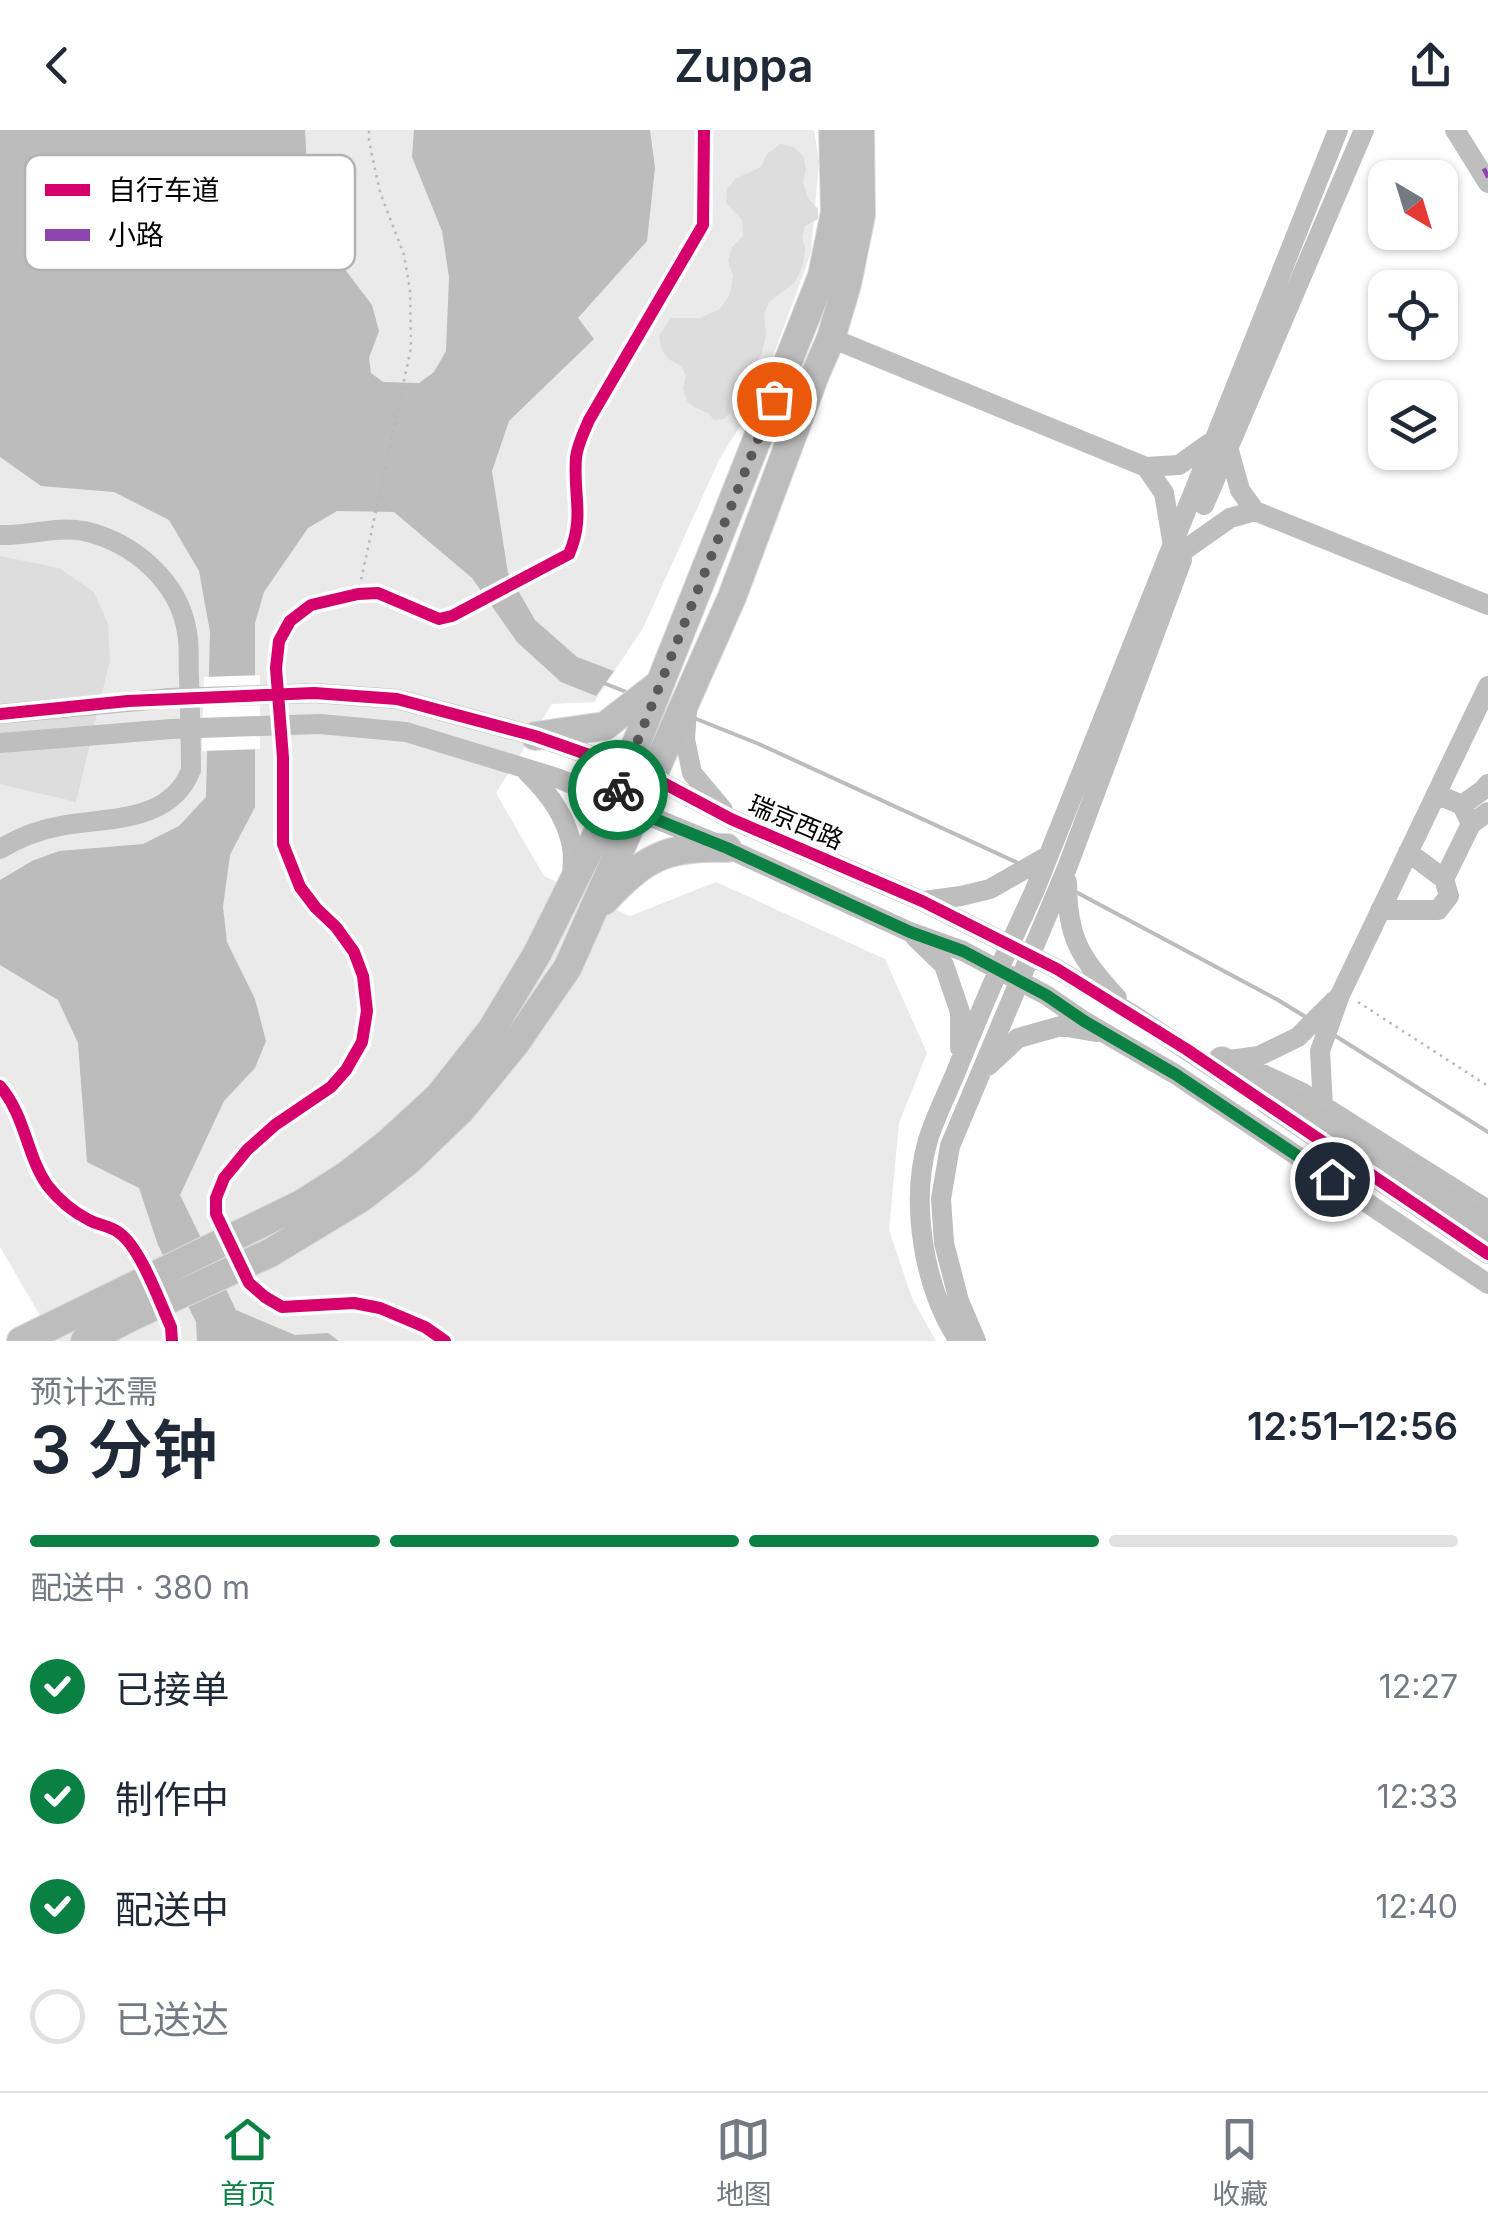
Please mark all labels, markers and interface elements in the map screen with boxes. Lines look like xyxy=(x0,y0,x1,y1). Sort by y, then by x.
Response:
icon: back xyxy=(30,38,85,93)
text: Zuppa xyxy=(674,38,814,93)
icon: share xyxy=(1403,38,1458,93)
legend xyxy=(25,155,355,270)
north arrow xyxy=(1368,160,1458,250)
map controls xyxy=(1368,160,1458,470)
text: 自行车道 xyxy=(108,173,220,207)
text: 小路 xyxy=(108,218,164,252)
button: locate xyxy=(1368,270,1458,360)
pin xyxy=(732,357,817,442)
icon: bag xyxy=(747,372,802,427)
button: layers xyxy=(1368,380,1458,470)
courier xyxy=(568,740,668,840)
icon: bike xyxy=(591,763,646,818)
street label: 瑞京西路 xyxy=(744,789,848,855)
pin xyxy=(1290,1137,1375,1222)
icon: home xyxy=(1305,1152,1360,1207)
text: 预计还需 xyxy=(30,1372,158,1411)
text: 12:51–12:56 xyxy=(1247,1403,1458,1449)
text: 3 分钟 xyxy=(30,1410,218,1489)
text: 配送中 · 380 m xyxy=(30,1568,250,1607)
icon: check xyxy=(30,1659,85,1714)
text: 已接单 xyxy=(115,1666,229,1712)
text: 12:27 xyxy=(1379,1667,1458,1706)
icon: check xyxy=(30,1769,85,1824)
text: 制作中 xyxy=(115,1776,229,1822)
text: 12:33 xyxy=(1377,1777,1458,1816)
icon: check xyxy=(30,1879,85,1934)
text: 配送中 xyxy=(115,1886,229,1932)
text: 12:40 xyxy=(1375,1887,1458,1926)
text: 已送达 xyxy=(115,1996,229,2042)
tab: 首页 xyxy=(220,2112,276,2212)
tab: 地图 xyxy=(716,2112,772,2212)
tab: 收藏 xyxy=(1212,2112,1268,2212)

